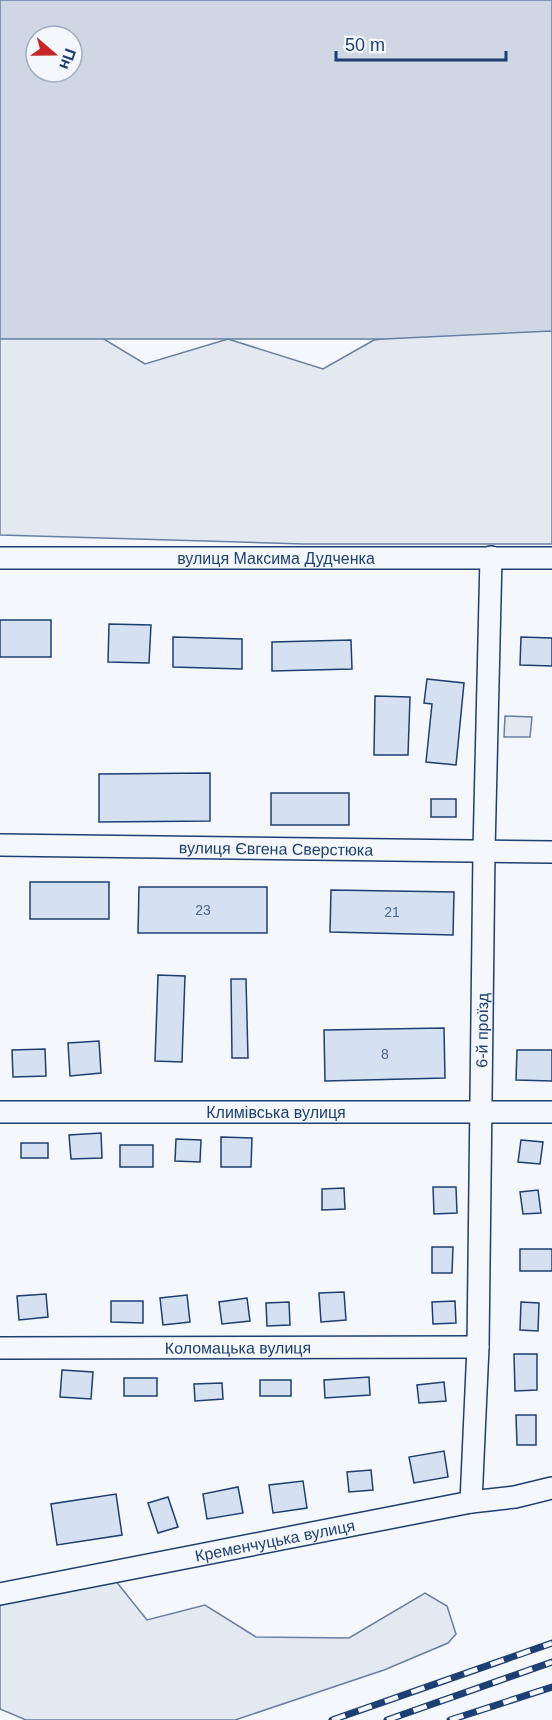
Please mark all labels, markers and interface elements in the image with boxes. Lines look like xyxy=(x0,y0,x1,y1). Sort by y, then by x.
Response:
north arrow xyxy=(24,24,84,84)
scale bar xyxy=(336,24,506,62)
text: 50 m xyxy=(345,35,385,55)
text: Пн xyxy=(56,46,79,72)
street label: вулиця Максима Дудченка xyxy=(177,550,375,567)
street label: вулиця Євгена Сверстюка xyxy=(179,839,373,858)
house number: 23 xyxy=(195,902,211,918)
house number: 21 xyxy=(384,904,400,920)
street label: 6-й проїзд xyxy=(473,992,491,1068)
house number: 8 xyxy=(381,1046,389,1062)
street label: Климівська вулиця xyxy=(206,1104,346,1121)
street label: Коломацька вулиця xyxy=(165,1339,311,1356)
street label: Кременчуцька вулиця xyxy=(193,1516,356,1564)

